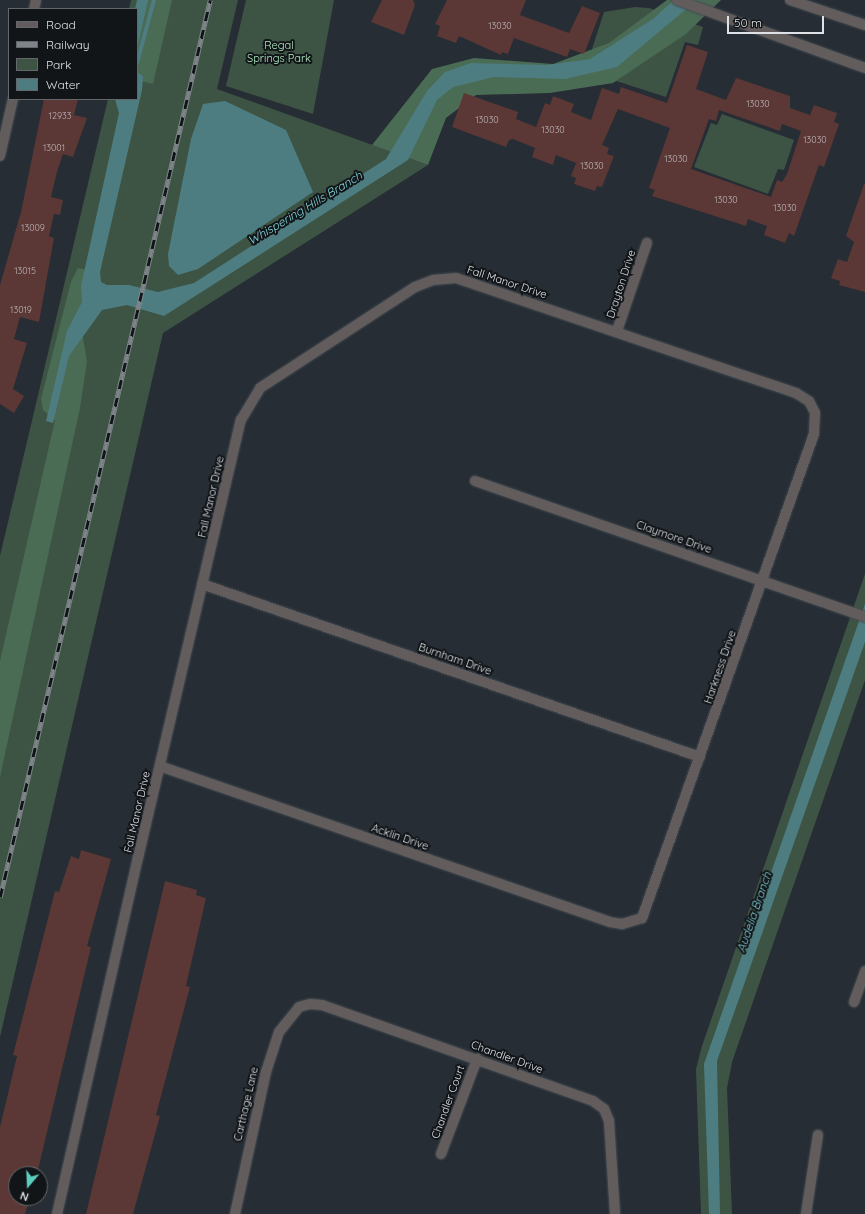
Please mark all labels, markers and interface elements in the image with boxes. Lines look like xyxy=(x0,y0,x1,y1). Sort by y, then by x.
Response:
legend xyxy=(8,8,138,100)
scale bar xyxy=(729,8,826,34)
text: 50 m xyxy=(734,15,762,30)
text: Road xyxy=(46,17,76,32)
house number: 13030 xyxy=(488,21,512,31)
text: Railway xyxy=(46,37,90,52)
park label: Regal Springs Park xyxy=(247,39,311,65)
text: Park xyxy=(46,57,71,72)
text: Water xyxy=(46,77,80,92)
house number: 13030 xyxy=(746,99,770,109)
house number: 12933 xyxy=(49,111,71,121)
house number: 13030 xyxy=(475,115,499,125)
house number: 13030 xyxy=(541,125,565,135)
house number: 13030 xyxy=(803,135,827,145)
house number: 13001 xyxy=(43,143,65,153)
house number: 13030 xyxy=(664,154,688,164)
house number: 13030 xyxy=(580,161,604,171)
water label: Whispering Hills Branch xyxy=(245,168,365,248)
house number: 13030 xyxy=(714,195,738,205)
house number: 13030 xyxy=(773,203,797,213)
house number: 13009 xyxy=(21,223,45,233)
street label: Drayton Drive xyxy=(604,248,638,320)
street label: Fall Manor Drive xyxy=(465,263,549,301)
house number: 13015 xyxy=(14,266,36,276)
house number: 13019 xyxy=(10,305,32,315)
street label: Fall Manor Drive xyxy=(195,455,227,539)
street label: Claymore Drive xyxy=(635,518,713,556)
street label: Harkness Drive xyxy=(701,628,739,706)
street label: Burnham Drive xyxy=(417,640,493,678)
street label: Fall Manor Drive xyxy=(121,770,153,854)
street label: Acklin Drive xyxy=(370,821,430,853)
water label: Audelia Branch xyxy=(734,870,774,954)
street label: Chandler Drive xyxy=(469,1038,545,1076)
street label: Chandler Court xyxy=(429,1064,467,1140)
street label: Carthage Lane xyxy=(231,1066,261,1142)
north arrow xyxy=(8,1166,48,1206)
text: N xyxy=(18,1188,31,1204)

